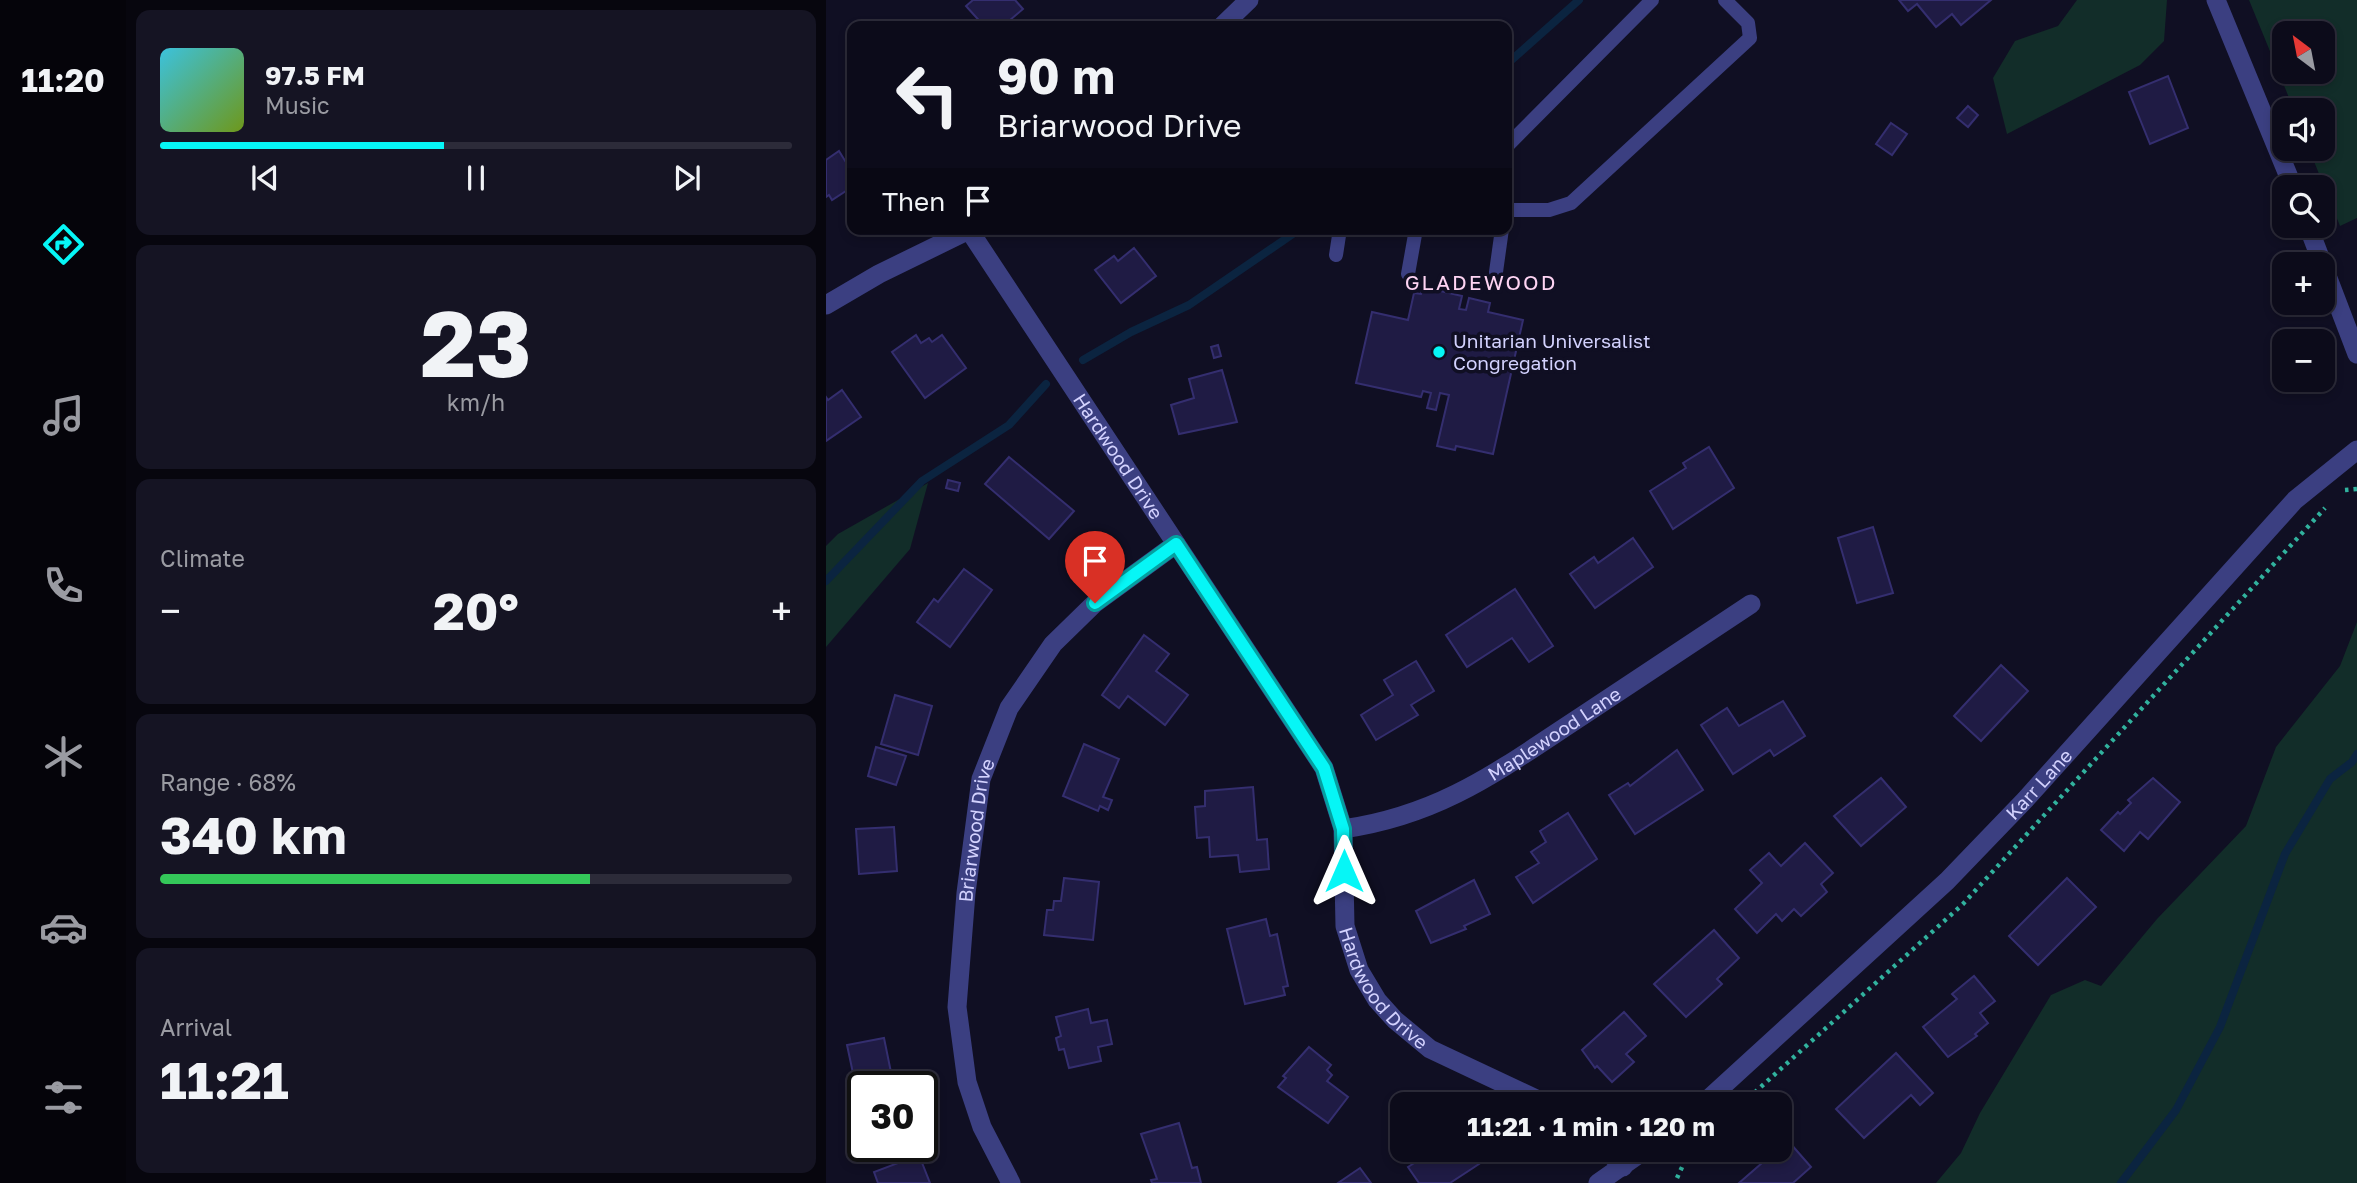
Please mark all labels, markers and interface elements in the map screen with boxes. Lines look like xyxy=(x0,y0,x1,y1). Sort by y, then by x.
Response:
north arrow xyxy=(2272,21,2334,84)
map controls xyxy=(2272,21,2335,392)
text: 90 m xyxy=(997,46,1115,105)
icon: left xyxy=(882,49,973,140)
text: 97.5 FM xyxy=(265,60,365,91)
text: 11:20 xyxy=(21,61,105,99)
text: Music xyxy=(265,91,330,119)
button: sound xyxy=(2272,98,2335,161)
text: Briarwood Drive xyxy=(997,106,1242,144)
icon: previous xyxy=(246,159,284,197)
icon: pause xyxy=(457,159,495,197)
icon: next xyxy=(668,159,706,197)
button: search xyxy=(2272,175,2335,238)
icon: arrive xyxy=(959,182,997,220)
text: Then xyxy=(882,186,945,217)
icon: directions xyxy=(39,220,88,269)
button: + xyxy=(2272,252,2335,315)
district label: GLADEWOOD xyxy=(1405,269,1557,295)
text: 23 xyxy=(420,288,532,397)
place label: Unitarian Universalist Congregation xyxy=(1453,329,1651,374)
button: − xyxy=(2272,329,2335,392)
marker: Unitarian Universalist Congregation xyxy=(1431,344,1447,360)
text: km/h xyxy=(447,388,505,416)
street label: Hardwood Drive xyxy=(1069,389,1168,523)
icon: music xyxy=(39,391,88,440)
pin xyxy=(1065,531,1125,603)
icon: arrive xyxy=(1076,542,1114,580)
text: Climate xyxy=(160,544,245,572)
icon: phone xyxy=(39,561,88,610)
text: 20° xyxy=(433,579,519,641)
text: − xyxy=(160,588,181,633)
text: + xyxy=(771,588,792,633)
street label: Maplewood Lane xyxy=(1483,682,1625,785)
icon: climate xyxy=(39,732,88,781)
street label: Karr Lane xyxy=(2000,744,2077,824)
street label: Briarwood Drive xyxy=(953,755,999,903)
text: Range · 68% xyxy=(160,768,296,796)
text: 340 km xyxy=(160,803,347,865)
position arrow xyxy=(1307,834,1381,908)
icon: car xyxy=(39,903,88,952)
street label: Hardwood Drive xyxy=(1335,924,1433,1054)
text: Arrival xyxy=(160,1013,232,1041)
text: 11:21 xyxy=(160,1048,289,1110)
speed limit sign: 30 xyxy=(847,1071,938,1162)
icon: filters xyxy=(39,1073,88,1122)
text: 11:21 · 1 min · 120 m xyxy=(1467,1111,1715,1142)

